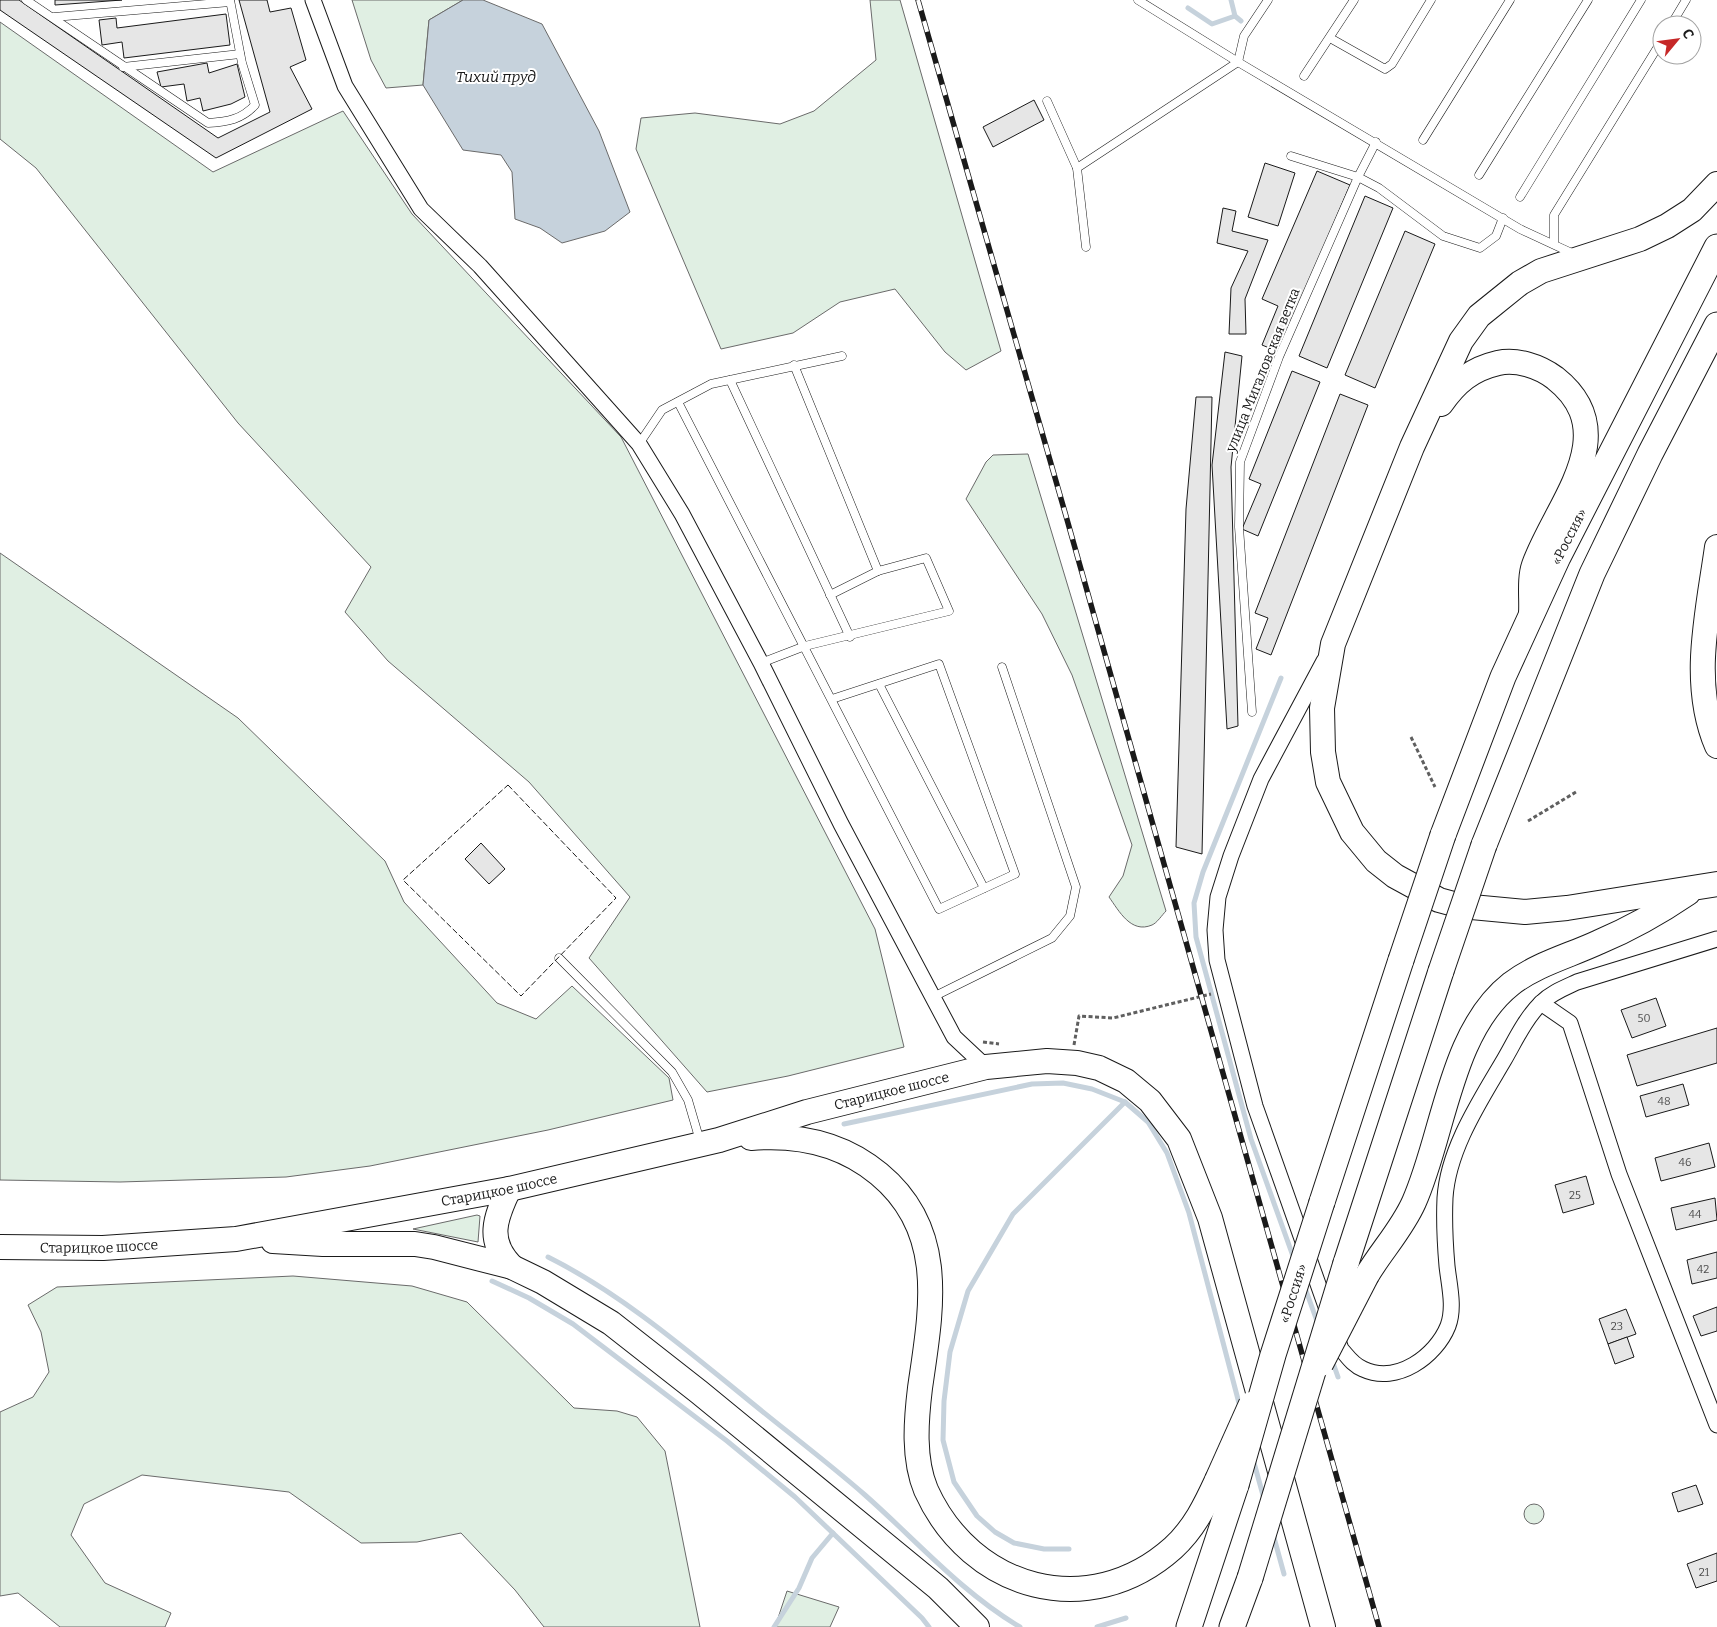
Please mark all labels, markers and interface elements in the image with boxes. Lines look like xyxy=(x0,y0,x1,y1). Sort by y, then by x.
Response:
north arrow xyxy=(1652,15,1702,65)
text: С xyxy=(1678,26,1698,42)
water label: Тихий пруд xyxy=(456,68,536,86)
street label: улица Мигаловская ветка xyxy=(1222,285,1304,455)
street label: «Россия» xyxy=(1547,505,1590,567)
house number: 50 xyxy=(1638,1012,1650,1025)
street label: Старицкое шоссе xyxy=(832,1068,951,1113)
house number: 48 xyxy=(1657,1095,1671,1108)
house number: 46 xyxy=(1679,1156,1691,1169)
street label: Старицкое шоссе xyxy=(440,1170,559,1210)
house number: 25 xyxy=(1569,1189,1581,1202)
house number: 44 xyxy=(1689,1208,1702,1221)
street label: Старицкое шоссе xyxy=(40,1236,159,1257)
street label: «Россия» xyxy=(1275,1262,1310,1325)
house number: 42 xyxy=(1697,1263,1709,1276)
house number: 23 xyxy=(1611,1320,1623,1333)
house number: 21 xyxy=(1699,1566,1710,1579)

